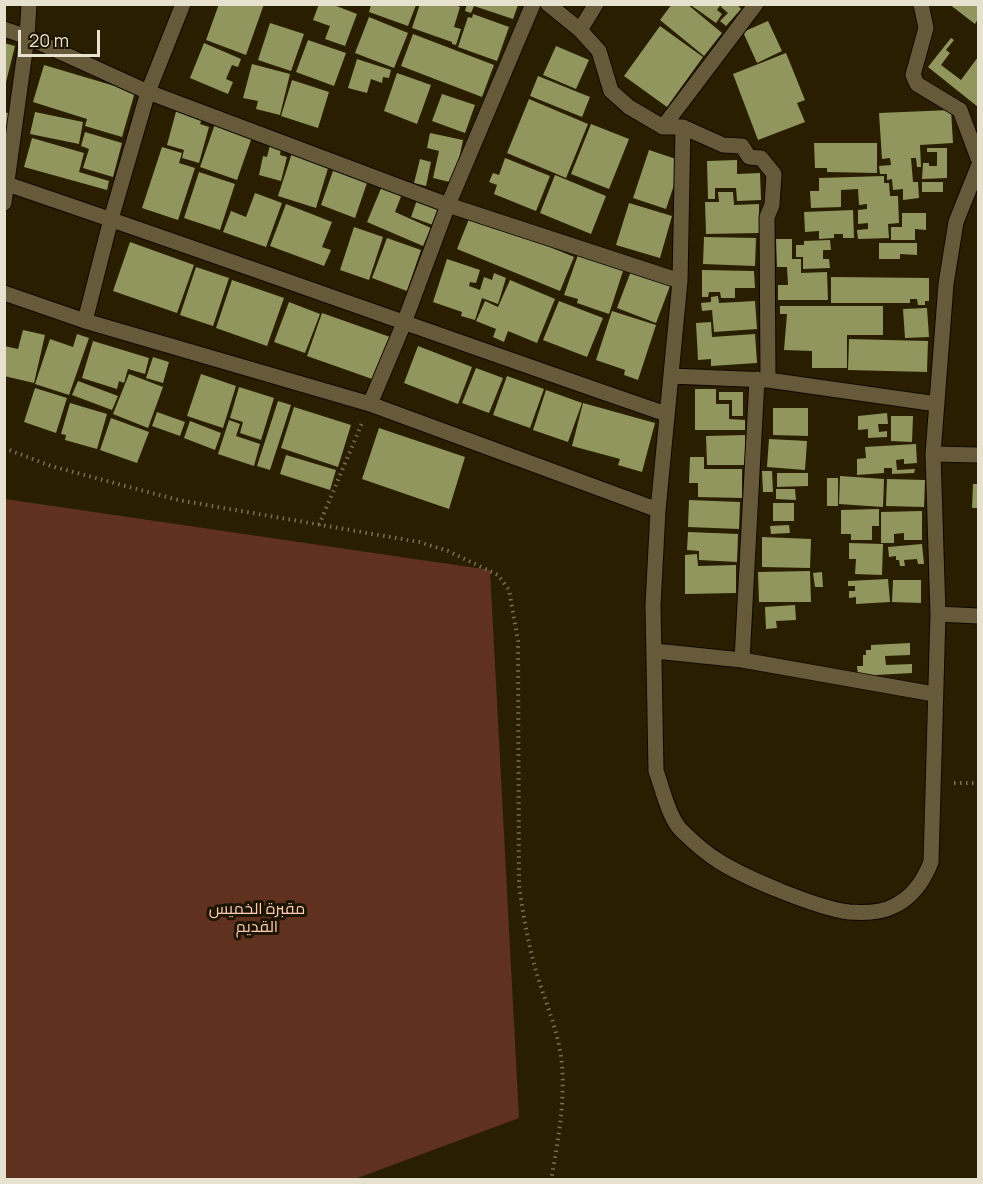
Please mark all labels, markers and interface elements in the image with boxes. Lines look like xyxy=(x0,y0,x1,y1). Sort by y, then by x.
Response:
scale bar xyxy=(21,18,104,56)
text: 20 m xyxy=(29,28,69,52)
park label: مقبرة الخميس القديم xyxy=(209,900,305,938)

